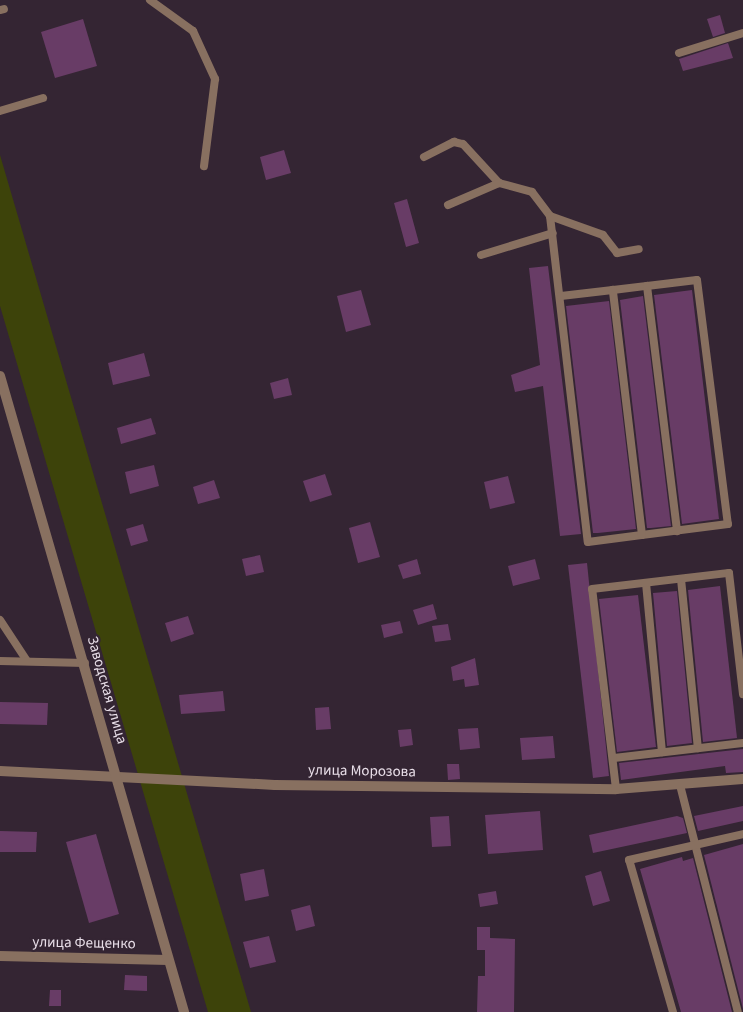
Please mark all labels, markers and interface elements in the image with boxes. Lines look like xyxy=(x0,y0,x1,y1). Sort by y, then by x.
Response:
street label: Заводская улица xyxy=(83,634,131,746)
street label: улица Морозова xyxy=(308,761,416,781)
street label: улица Фещенко xyxy=(32,933,136,953)

